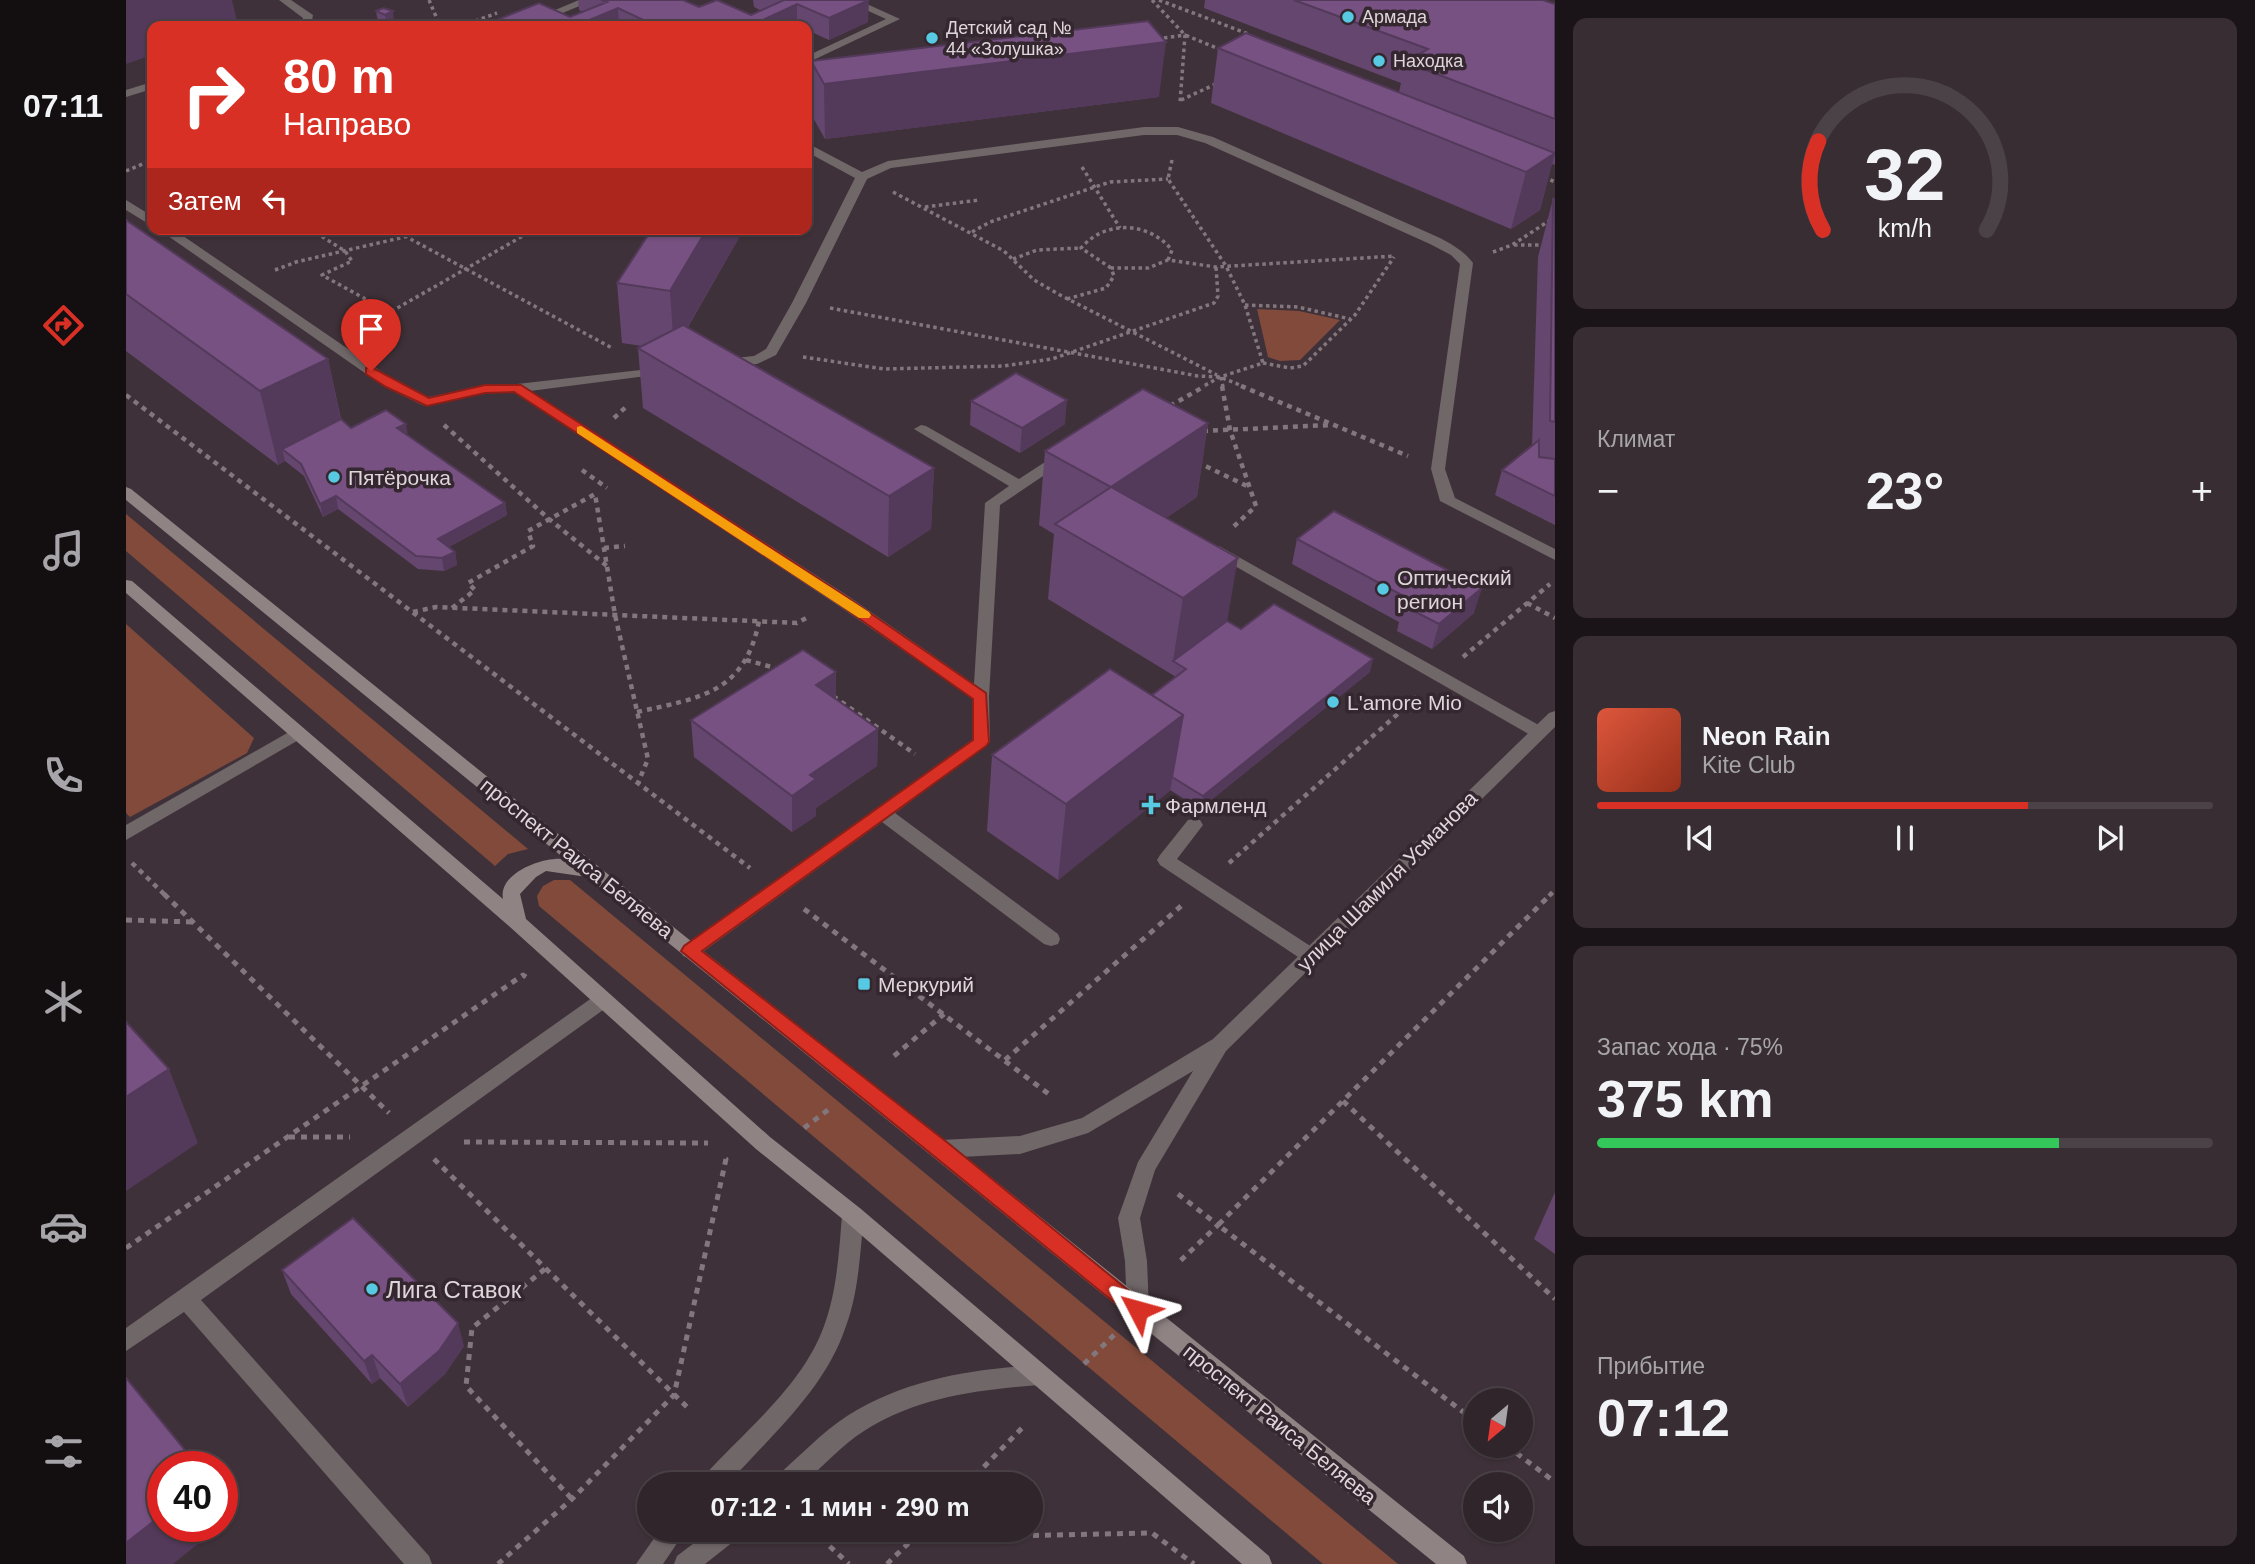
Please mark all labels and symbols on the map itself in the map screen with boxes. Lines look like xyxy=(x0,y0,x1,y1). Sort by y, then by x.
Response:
place label: Армада xyxy=(1362,7,1428,27)
marker: Армада xyxy=(1340,9,1356,25)
place label: Детский сад № 44 «Золушка» xyxy=(946,18,1071,59)
marker: Детский сад № 44 «Золушка» xyxy=(924,30,940,46)
place label: Находка xyxy=(1393,51,1464,71)
marker: Находка xyxy=(1371,53,1387,69)
pin xyxy=(341,299,401,371)
place label: Пятёрочка xyxy=(348,466,451,489)
marker: Пятёрочка xyxy=(326,469,342,485)
place label: Оптический регион xyxy=(1397,566,1512,613)
marker: Оптический регион xyxy=(1375,581,1391,597)
place label: L'amore Mio xyxy=(1347,691,1462,714)
marker: L'amore Mio xyxy=(1325,694,1341,710)
street label: проспект Раиса Беляева xyxy=(476,773,678,943)
street label: улица Шамиля Усманова xyxy=(1292,786,1482,976)
place label: Фармленд xyxy=(1165,794,1267,817)
marker: Фармленд xyxy=(1143,797,1159,813)
place label: Меркурий xyxy=(878,973,974,996)
marker: Меркурий xyxy=(856,976,872,992)
position arrow xyxy=(1101,1273,1175,1347)
place label: Лига Ставок xyxy=(386,1276,522,1303)
marker: Лига Ставок xyxy=(364,1281,380,1297)
street label: проспект Раиса Беляева xyxy=(1179,1339,1381,1509)
north arrow xyxy=(1463,1388,1533,1458)
speed limit sign: 40 xyxy=(147,1451,238,1542)

